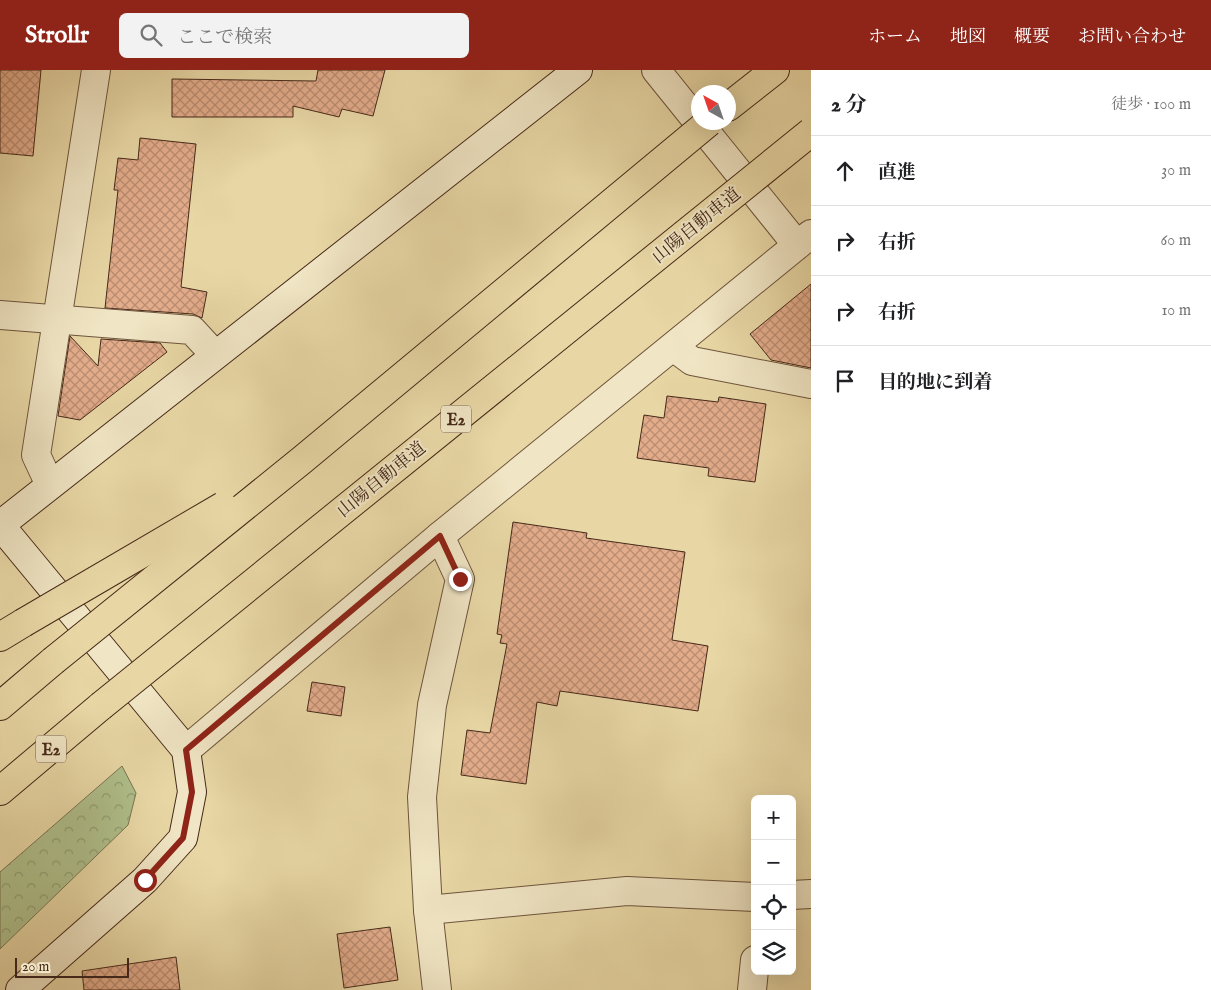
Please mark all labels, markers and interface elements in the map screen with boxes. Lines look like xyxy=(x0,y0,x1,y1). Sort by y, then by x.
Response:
search box xyxy=(119,13,469,58)
text: Strollr xyxy=(25,20,89,51)
icon: search xyxy=(137,21,165,49)
text: ここで検索 xyxy=(177,26,272,50)
text: ホーム xyxy=(868,26,922,49)
text: 地図 xyxy=(950,26,986,49)
text: 概要 xyxy=(1014,26,1050,49)
text: お問い合わせ xyxy=(1078,26,1186,49)
north arrow xyxy=(691,85,736,130)
text: 2 分 xyxy=(831,92,866,119)
text: 徒歩 · 100 m xyxy=(1111,95,1191,115)
icon: ahead xyxy=(831,157,859,185)
text: 直進 xyxy=(878,161,916,185)
text: 30 m xyxy=(1161,161,1191,181)
street label: 山陽自動車道 xyxy=(648,183,746,269)
icon: right xyxy=(831,227,859,255)
text: 右折 xyxy=(878,231,916,255)
text: 60 m xyxy=(1161,231,1191,251)
icon: right xyxy=(831,297,859,325)
text: 右折 xyxy=(878,301,916,325)
text: 10 m xyxy=(1161,301,1191,321)
icon: arrive xyxy=(831,367,859,395)
text: 目的地に到着 xyxy=(878,371,992,395)
road number: E2 xyxy=(441,406,471,432)
street label: 山陽自動車道 xyxy=(333,437,431,523)
route end xyxy=(449,568,472,591)
road number: E2 xyxy=(36,736,66,762)
map controls xyxy=(751,795,796,975)
button: + xyxy=(751,795,796,840)
button: − xyxy=(751,840,796,885)
route start xyxy=(134,869,157,892)
button: locate xyxy=(751,885,796,930)
button: layers xyxy=(751,930,796,975)
scale bar xyxy=(15,955,129,978)
text: 20 m xyxy=(22,958,49,976)

